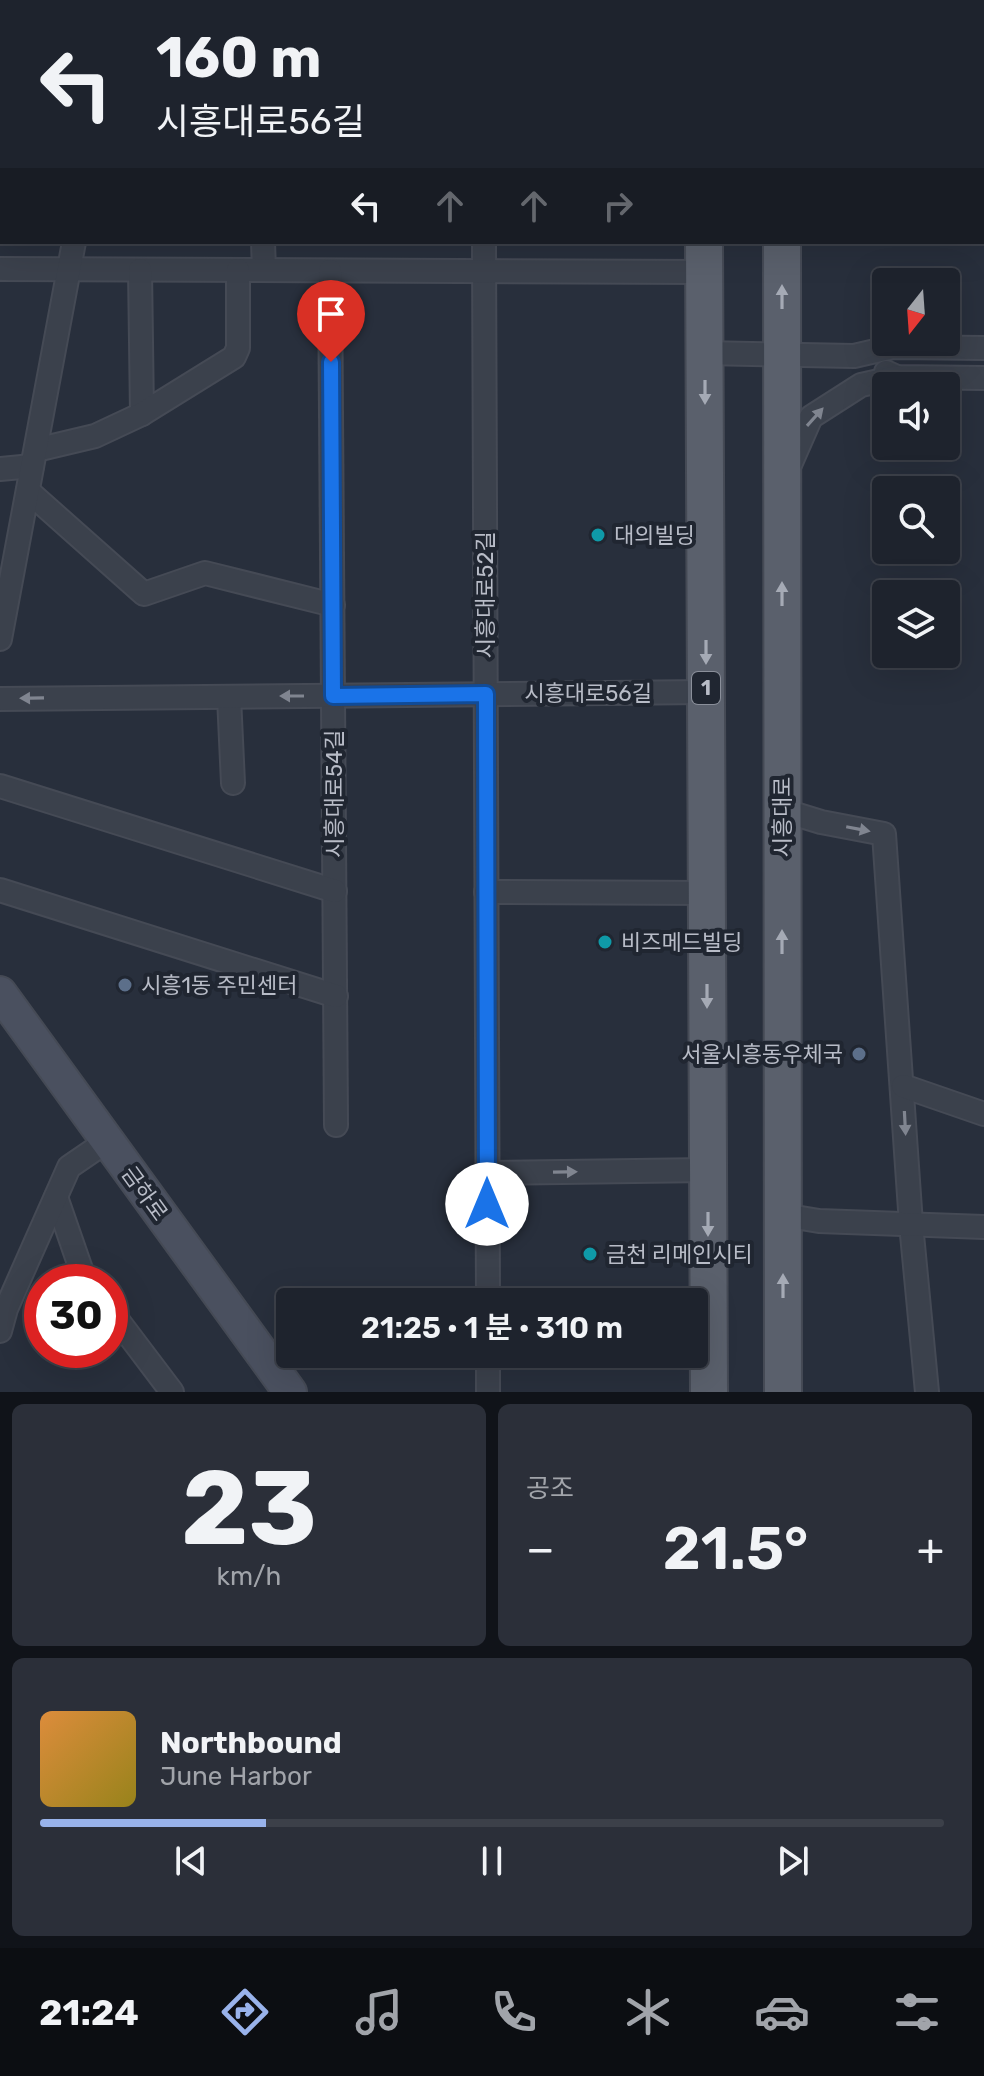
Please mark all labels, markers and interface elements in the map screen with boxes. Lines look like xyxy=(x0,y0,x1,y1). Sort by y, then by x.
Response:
text: 160 m xyxy=(156,25,322,91)
icon: left xyxy=(24,32,128,136)
text: 시흥대로56길 xyxy=(156,100,365,143)
icon: left xyxy=(344,184,388,228)
icon: ahead xyxy=(428,184,472,228)
icon: ahead xyxy=(512,184,556,228)
icon: right xyxy=(596,184,640,228)
north arrow xyxy=(872,268,960,356)
map controls xyxy=(872,268,960,668)
pin xyxy=(297,280,365,362)
one-way arrow xyxy=(776,284,788,309)
icon: arrive xyxy=(309,292,353,336)
button: sound xyxy=(872,372,960,460)
one-way arrow xyxy=(699,380,711,405)
one-way arrow xyxy=(806,408,823,428)
button: search xyxy=(872,476,960,564)
place label: 대의빌딩 xyxy=(614,522,695,549)
marker: 대의빌딩 xyxy=(589,526,607,544)
street label: 시흥대로52길 xyxy=(472,531,499,659)
button: layers xyxy=(872,580,960,668)
one-way arrow xyxy=(776,581,788,606)
one-way arrow xyxy=(700,640,712,665)
road number: 1 xyxy=(692,672,720,704)
street label: 시흥대로56길 xyxy=(524,680,652,707)
one-way arrow xyxy=(279,690,304,702)
one-way arrow xyxy=(19,692,44,705)
street label: 시흥대로54길 xyxy=(321,730,348,858)
street label: 시흥대로 xyxy=(769,777,796,857)
one-way arrow xyxy=(845,824,870,836)
place label: 비즈메드빌딩 xyxy=(621,929,742,956)
one-way arrow xyxy=(776,929,788,954)
marker: 비즈메드빌딩 xyxy=(596,933,614,951)
place label: 시흥1동 주민센터 xyxy=(141,972,298,999)
marker: 시흥1동 주민센터 xyxy=(116,976,134,994)
one-way arrow xyxy=(701,984,713,1009)
place label: 서울시흥동우체국 xyxy=(681,1041,843,1068)
marker: 서울시흥동우체국 xyxy=(850,1045,868,1063)
one-way arrow xyxy=(899,1111,912,1136)
street label: 금하로 xyxy=(116,1161,173,1226)
position arrow xyxy=(445,1162,529,1246)
one-way arrow xyxy=(553,1166,578,1178)
one-way arrow xyxy=(702,1212,714,1237)
place label: 금천 리메인시티 xyxy=(606,1241,753,1268)
marker: 금천 리메인시티 xyxy=(581,1245,599,1263)
speed limit sign: 30 xyxy=(24,1264,128,1368)
one-way arrow xyxy=(777,1273,789,1298)
text: 21:25 · 1 분 · 310 m xyxy=(361,1310,623,1346)
text: 23 xyxy=(181,1447,317,1570)
text: 공조 xyxy=(526,1473,574,1504)
text: 21.5° xyxy=(663,1513,808,1584)
text: − xyxy=(526,1523,555,1575)
text: + xyxy=(917,1523,944,1575)
text: km/h xyxy=(217,1561,281,1592)
text: Northbound xyxy=(160,1725,342,1761)
text: June Harbor xyxy=(160,1761,312,1792)
icon: previous xyxy=(169,1839,213,1883)
icon: pause xyxy=(470,1839,514,1883)
icon: next xyxy=(771,1839,815,1883)
icon: directions xyxy=(217,1984,273,2040)
icon: music xyxy=(351,1984,407,2040)
icon: phone xyxy=(486,1984,542,2040)
icon: climate xyxy=(620,1984,676,2040)
icon: car xyxy=(754,1984,810,2040)
icon: filters xyxy=(889,1984,945,2040)
text: 21:24 xyxy=(39,1991,139,2034)

